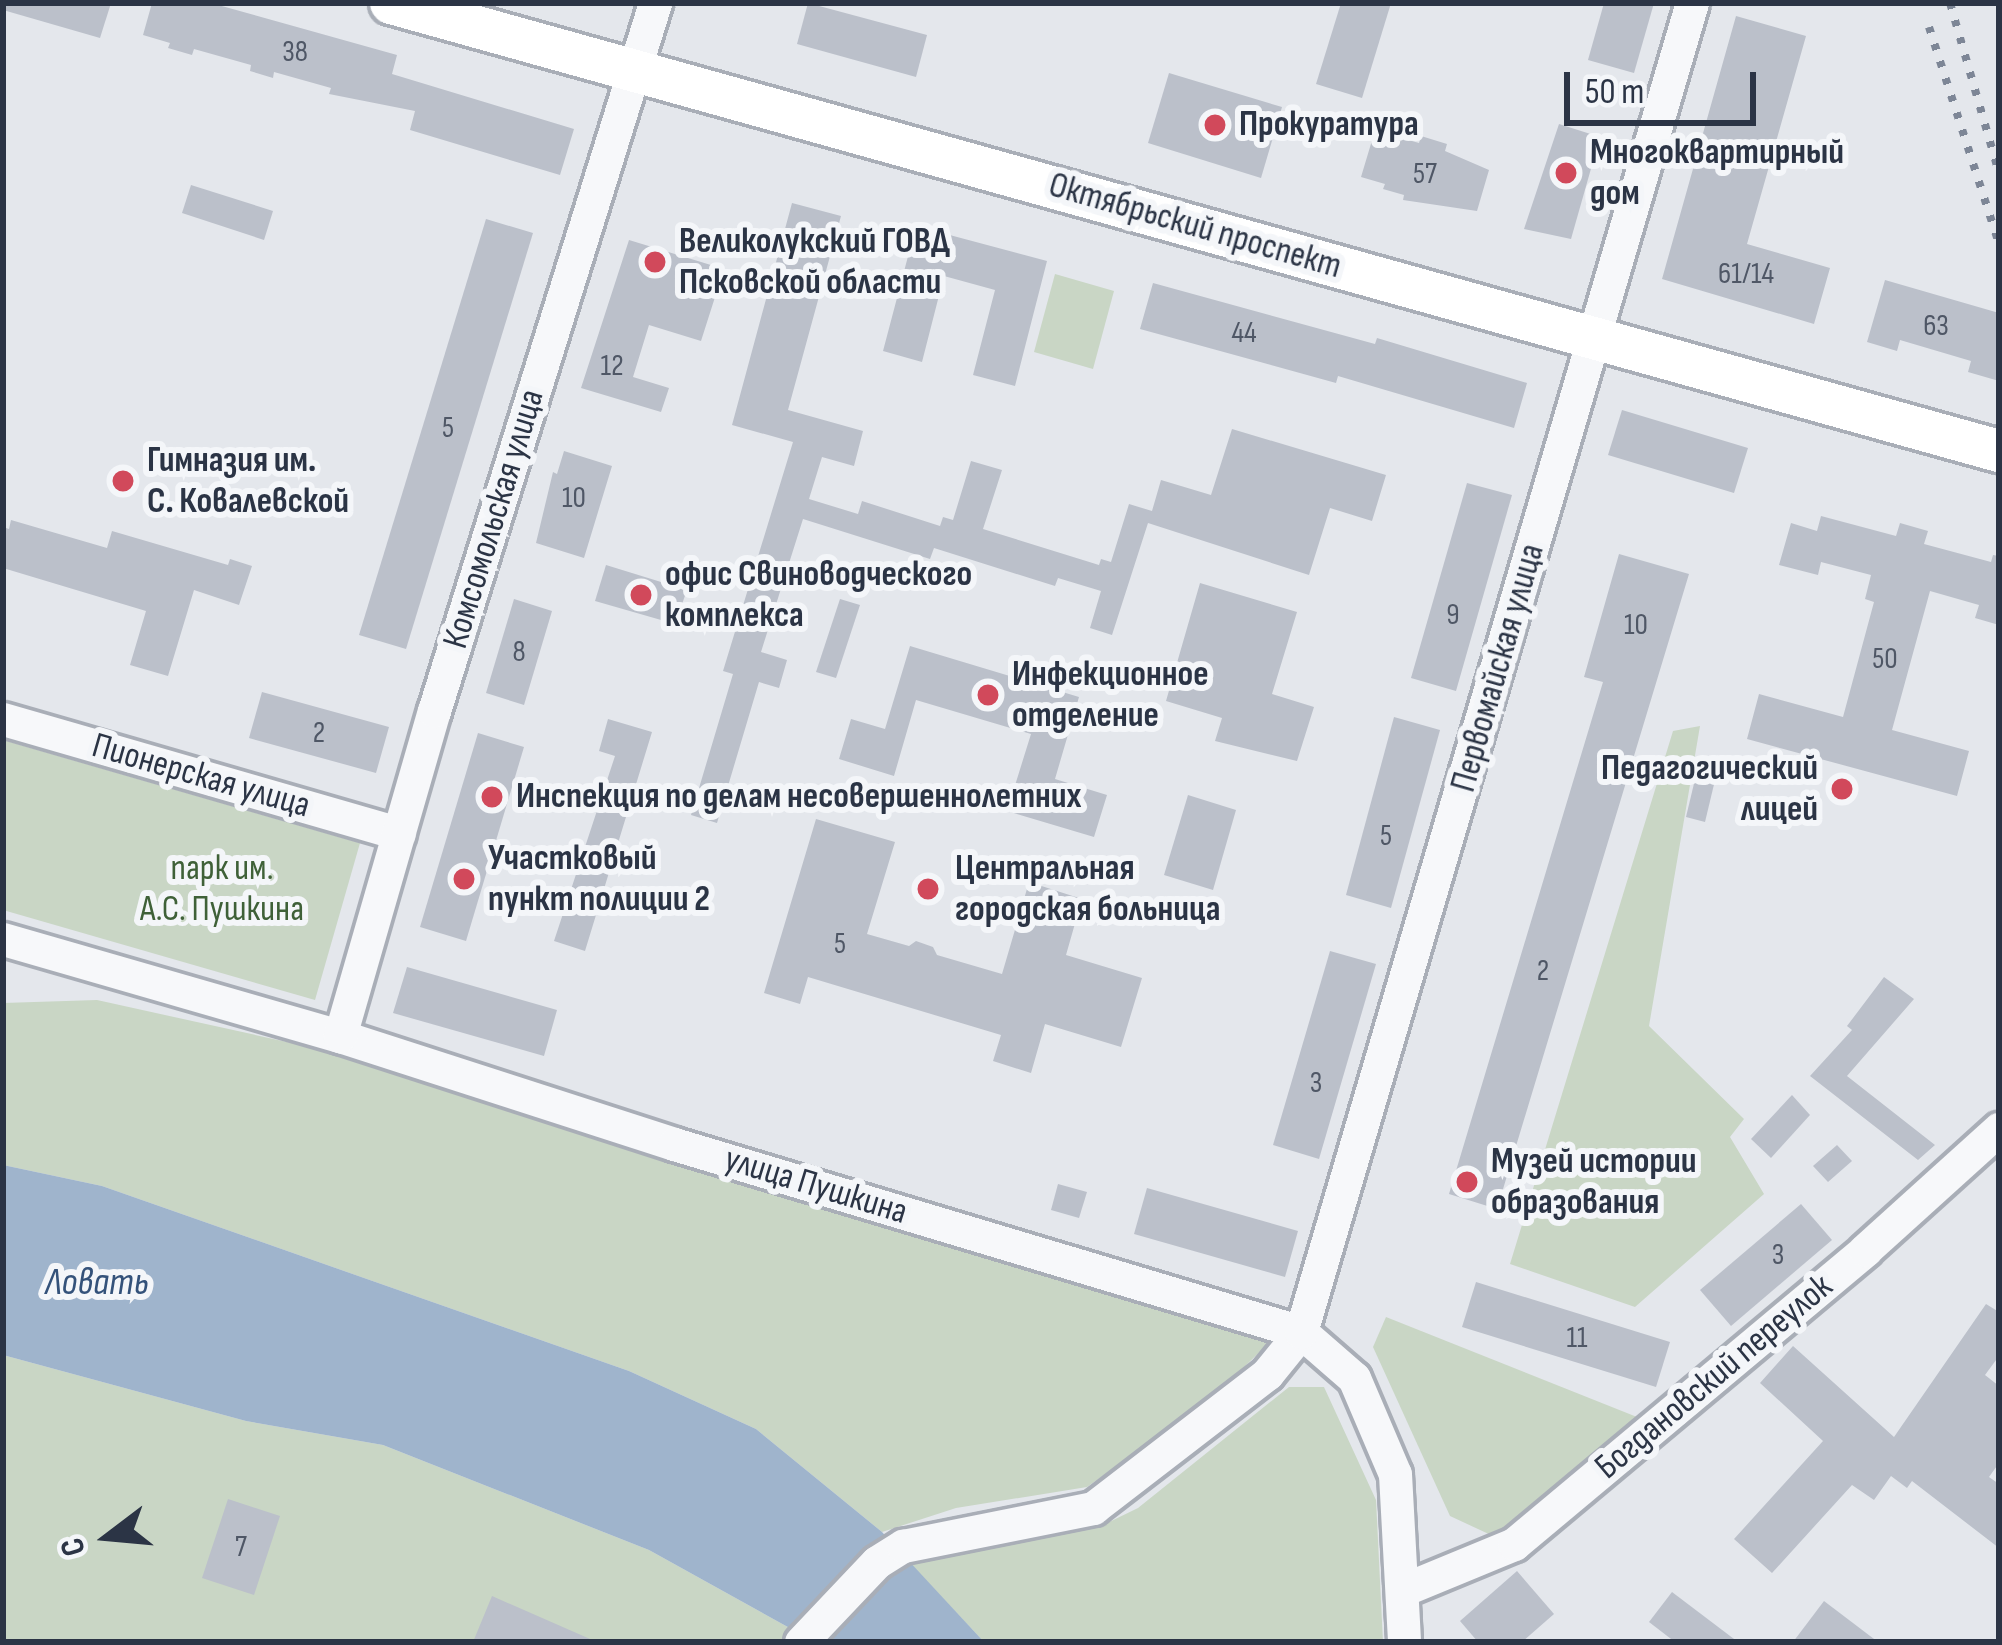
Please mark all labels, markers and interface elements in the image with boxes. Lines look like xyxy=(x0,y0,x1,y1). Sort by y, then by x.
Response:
house number: 38 xyxy=(282,34,308,70)
scale bar xyxy=(1570,48,1762,122)
text: 50 m xyxy=(1585,71,1644,114)
place label: Прокуратура xyxy=(1239,103,1419,147)
marker: Прокуратура xyxy=(1202,112,1228,138)
place label: Многоквартирный дом xyxy=(1590,130,1844,215)
house number: 57 xyxy=(1413,156,1437,192)
marker: Многоквартирный дом xyxy=(1553,160,1579,186)
street label: Октябрьский проспект xyxy=(1044,164,1346,288)
place label: Великолукский ГОВД Псковской области xyxy=(679,219,950,304)
marker: Великолукский ГОВД Псковской области xyxy=(642,249,668,275)
house number: 61/14 xyxy=(1718,256,1774,292)
house number: 63 xyxy=(1923,308,1949,344)
house number: 44 xyxy=(1231,315,1257,351)
house number: 12 xyxy=(600,348,624,384)
street label: Комсомольская улица xyxy=(434,385,554,653)
house number: 5 xyxy=(442,410,454,446)
place label: Гимназия им. С. Ковалевской xyxy=(147,438,349,523)
marker: Гимназия им. С. Ковалевской xyxy=(110,468,136,494)
house number: 10 xyxy=(562,480,586,516)
street label: Первомайская улица xyxy=(1442,539,1554,797)
place label: офис Свиноводческого комплекса xyxy=(665,552,972,637)
marker: офис Свиноводческого комплекса xyxy=(628,582,654,608)
house number: 9 xyxy=(1446,597,1460,633)
house number: 10 xyxy=(1624,607,1648,643)
house number: 8 xyxy=(512,634,526,670)
house number: 50 xyxy=(1872,641,1898,677)
place label: Инфекционное отделение xyxy=(1012,652,1209,737)
marker: Инфекционное отделение xyxy=(975,682,1001,708)
house number: 2 xyxy=(313,715,325,751)
street label: Пионерская улица xyxy=(87,724,315,828)
place label: Педагогический лицей xyxy=(1601,746,1818,831)
place label: Инспекция по делам несовершеннолетних xyxy=(516,775,1082,819)
marker: Педагогический лицей xyxy=(1829,776,1855,802)
marker: Инспекция по делам несовершеннолетних xyxy=(479,784,505,810)
house number: 5 xyxy=(1380,818,1392,854)
place label: Участковый пункт полиции 2 xyxy=(488,836,710,921)
park label: парк им. А.С. Пушкина xyxy=(140,846,304,931)
place label: Центральная городская больница xyxy=(955,846,1220,931)
marker: Участковый пункт полиции 2 xyxy=(451,866,477,892)
marker: Центральная городская больница xyxy=(912,873,944,905)
house number: 5 xyxy=(834,926,846,962)
house number: 2 xyxy=(1537,953,1549,989)
house number: 3 xyxy=(1310,1065,1322,1101)
street label: улица Пушкина xyxy=(720,1138,912,1234)
place label: Музей истории образования xyxy=(1491,1139,1697,1224)
marker: Музей истории образования xyxy=(1454,1169,1480,1195)
house number: 3 xyxy=(1772,1237,1784,1273)
water label: Ловать xyxy=(45,1260,149,1306)
street label: Богдановский переулок xyxy=(1587,1265,1841,1489)
house number: 11 xyxy=(1567,1320,1587,1356)
north arrow xyxy=(48,1477,168,1597)
house number: 7 xyxy=(235,1529,247,1565)
text: С xyxy=(52,1533,95,1561)

